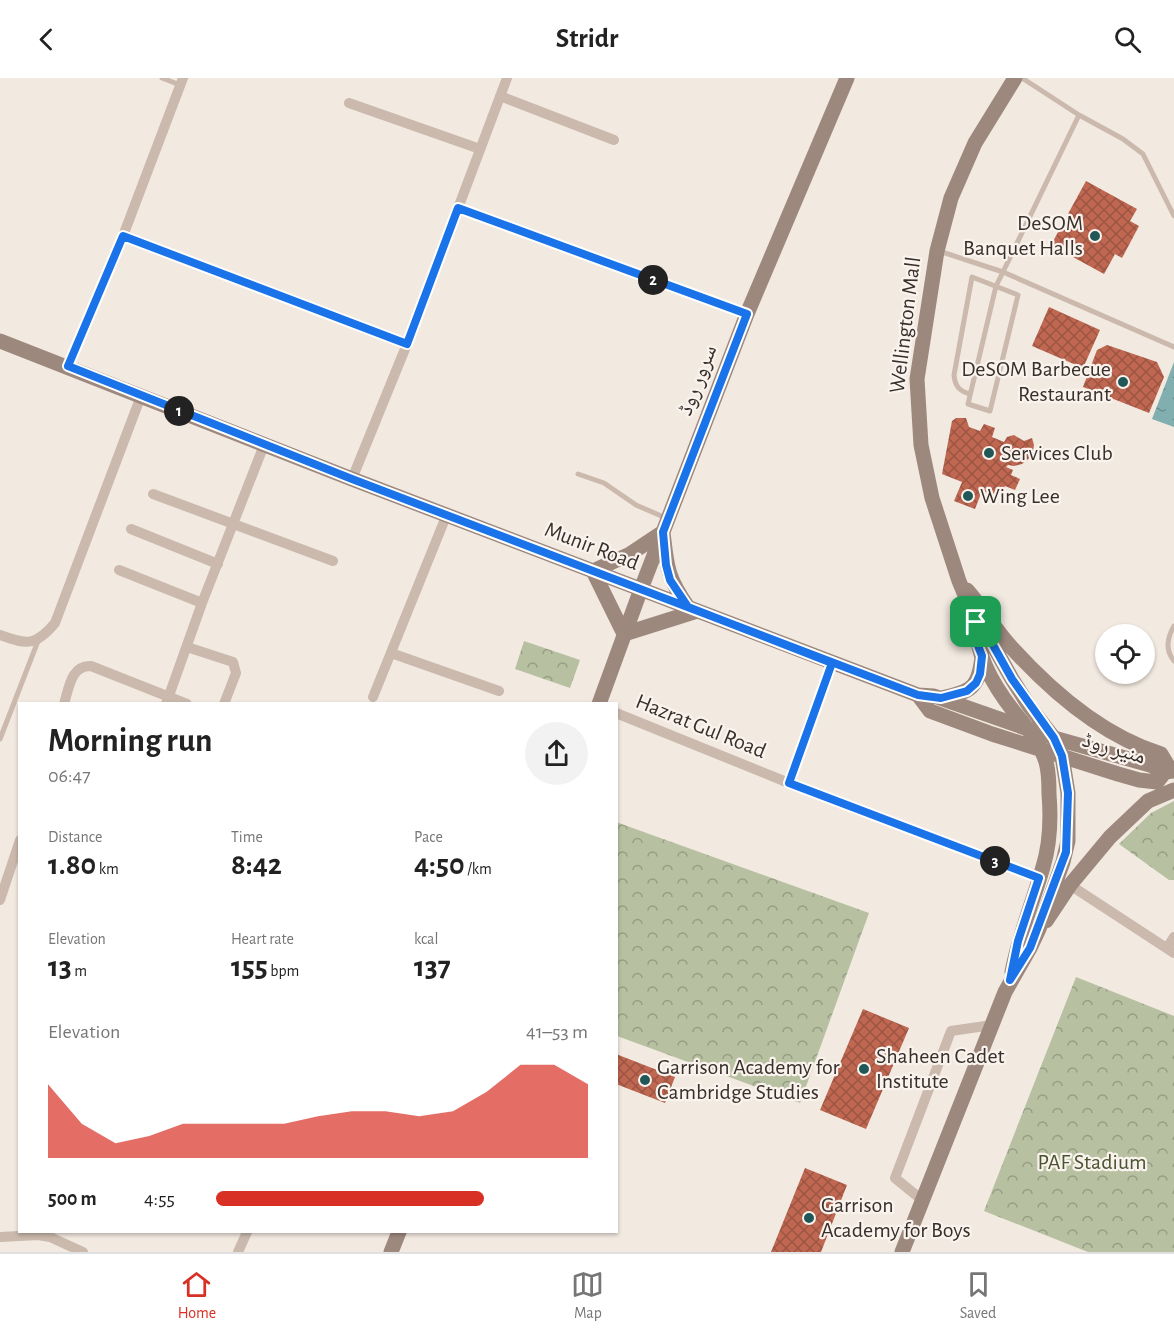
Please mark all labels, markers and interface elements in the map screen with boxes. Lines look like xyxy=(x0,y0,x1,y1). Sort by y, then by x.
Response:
icon: back xyxy=(30,23,63,56)
icon: search xyxy=(1111,23,1144,56)
text: Stridr xyxy=(556,25,618,52)
place label: DeSOM Banquet Halls xyxy=(963,212,1083,259)
marker: DeSOM Banquet Halls xyxy=(1088,229,1102,243)
street label: Wellington Mall xyxy=(886,255,924,395)
pin: 2 xyxy=(638,265,668,295)
text: 2 xyxy=(649,272,657,288)
street label: سرور روڈ xyxy=(674,342,721,419)
place label: DeSOM Barbecue Restaurant xyxy=(961,358,1111,405)
marker: DeSOM Barbecue Restaurant xyxy=(1116,375,1130,389)
pin: 1 xyxy=(164,396,194,426)
text: 1 xyxy=(176,403,182,419)
place label: Services Club xyxy=(1001,442,1113,464)
marker: Services Club xyxy=(982,446,996,460)
place label: Wing Lee xyxy=(980,485,1060,507)
marker: Wing Lee xyxy=(961,489,975,503)
street label: Munir Road xyxy=(542,518,642,574)
pin xyxy=(950,596,1001,647)
icon: arrive xyxy=(959,605,992,638)
map controls xyxy=(1095,624,1155,684)
button: locate xyxy=(1095,624,1155,684)
street label: Hazrat Gul Road xyxy=(633,690,769,762)
button: share xyxy=(525,722,588,785)
text: Morning run xyxy=(48,725,212,758)
street label: منیر روڈ xyxy=(1080,728,1148,768)
text: 06:47 xyxy=(48,766,91,786)
text: Distance xyxy=(48,829,102,845)
text: Time xyxy=(231,829,263,845)
text: Pace xyxy=(414,829,443,845)
pin: 3 xyxy=(980,846,1010,876)
text: 1.80 xyxy=(48,850,96,880)
text: 8:42 xyxy=(231,850,282,880)
text: 4:50 xyxy=(414,850,465,880)
text: 3 xyxy=(992,853,998,869)
text: km xyxy=(96,861,119,877)
text: /km xyxy=(465,861,492,877)
text: Elevation xyxy=(48,931,106,947)
text: Heart rate xyxy=(231,931,294,947)
text: kcal xyxy=(414,931,438,947)
text: 13 xyxy=(48,952,72,982)
text: 155 xyxy=(231,952,268,982)
text: 137 xyxy=(414,952,451,982)
text: m xyxy=(72,963,87,979)
text: bpm xyxy=(268,963,299,979)
text: Elevation xyxy=(48,1022,120,1042)
text: 41–53 m xyxy=(526,1022,588,1042)
place label: Shaheen Cadet Institute xyxy=(876,1045,1005,1092)
place label: Garrison Academy for Cambridge Studies xyxy=(657,1056,840,1103)
marker: Shaheen Cadet Institute xyxy=(857,1062,871,1076)
marker: Garrison Academy for Cambridge Studies xyxy=(638,1073,652,1087)
park label: PAF Stadium xyxy=(1037,1151,1147,1173)
text: 500 m xyxy=(48,1189,97,1209)
text: 4:55 xyxy=(144,1189,175,1209)
place label: Garrison Academy for Boys xyxy=(821,1194,971,1241)
marker: Garrison Academy for Boys xyxy=(802,1211,816,1225)
tab: Home xyxy=(178,1268,216,1323)
tab: Map xyxy=(571,1268,604,1323)
tab: Saved xyxy=(960,1268,996,1323)

